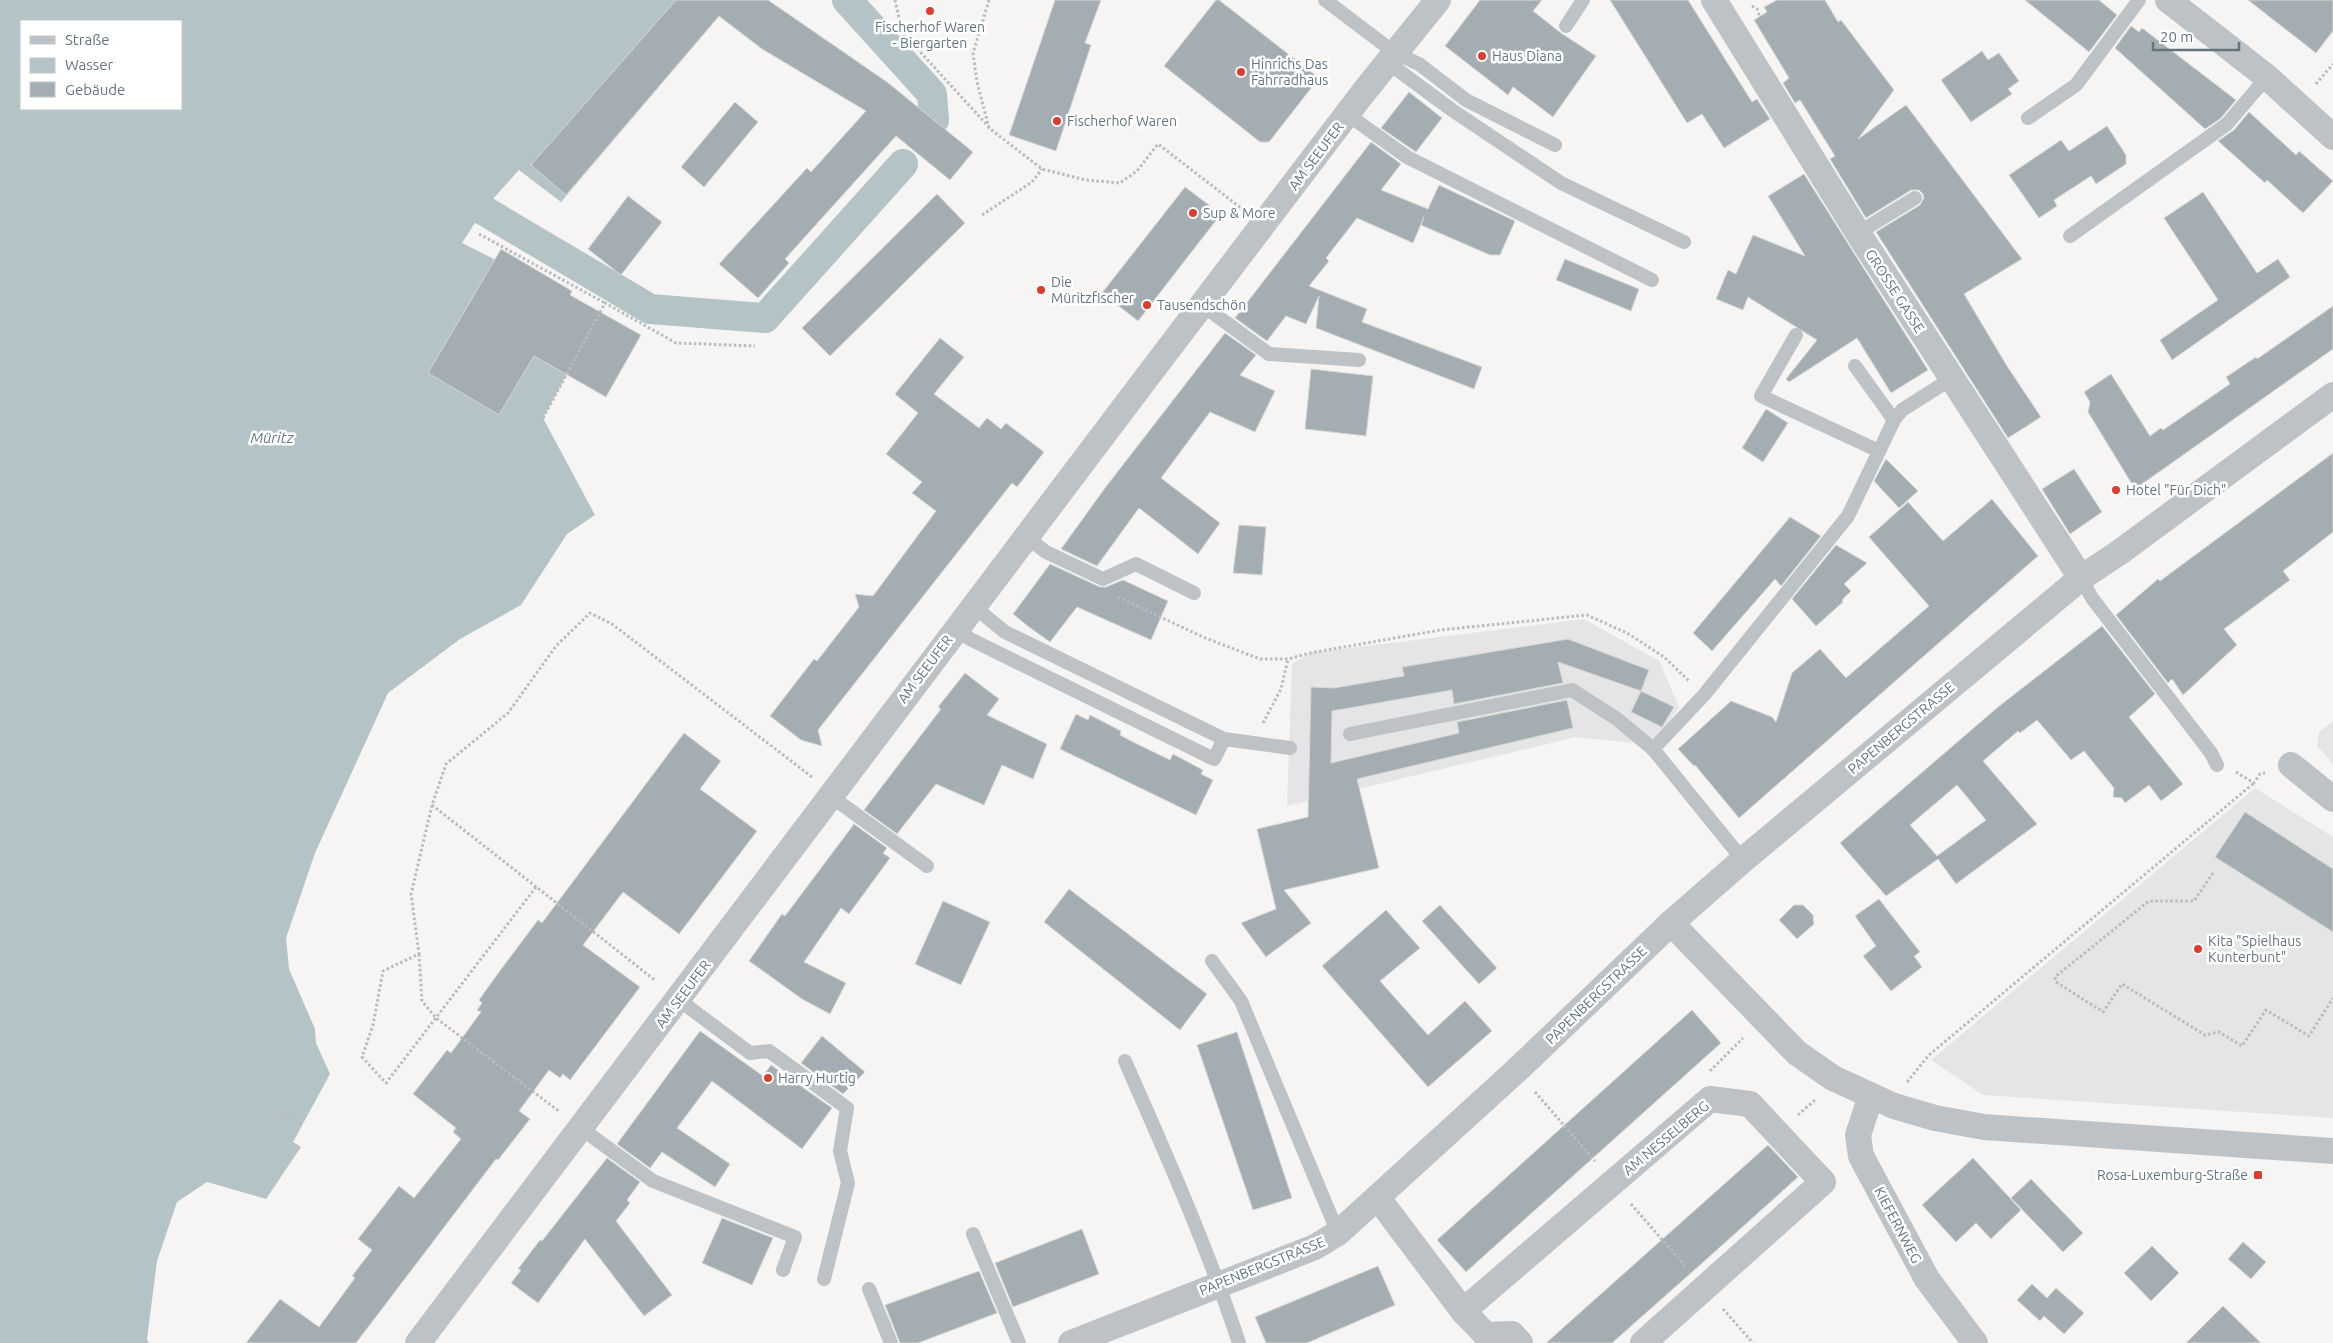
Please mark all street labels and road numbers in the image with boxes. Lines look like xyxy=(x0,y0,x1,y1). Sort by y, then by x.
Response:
street label: AM SEEUFER xyxy=(1285,119,1347,193)
street label: GROSSE GASSE xyxy=(1862,247,1928,336)
street label: AM SEEUFER xyxy=(894,632,956,706)
street label: PAPENBERGSTRASSE xyxy=(1845,679,1958,777)
street label: PAPENBERGSTRASSE xyxy=(1542,943,1650,1047)
street label: AM SEEUFER xyxy=(652,957,714,1031)
street label: AM NESSELBERG xyxy=(1620,1098,1712,1178)
street label: KIEFERNWEG xyxy=(1871,1184,1925,1266)
street label: PAPENBERGSTRASSE xyxy=(1197,1233,1327,1298)

